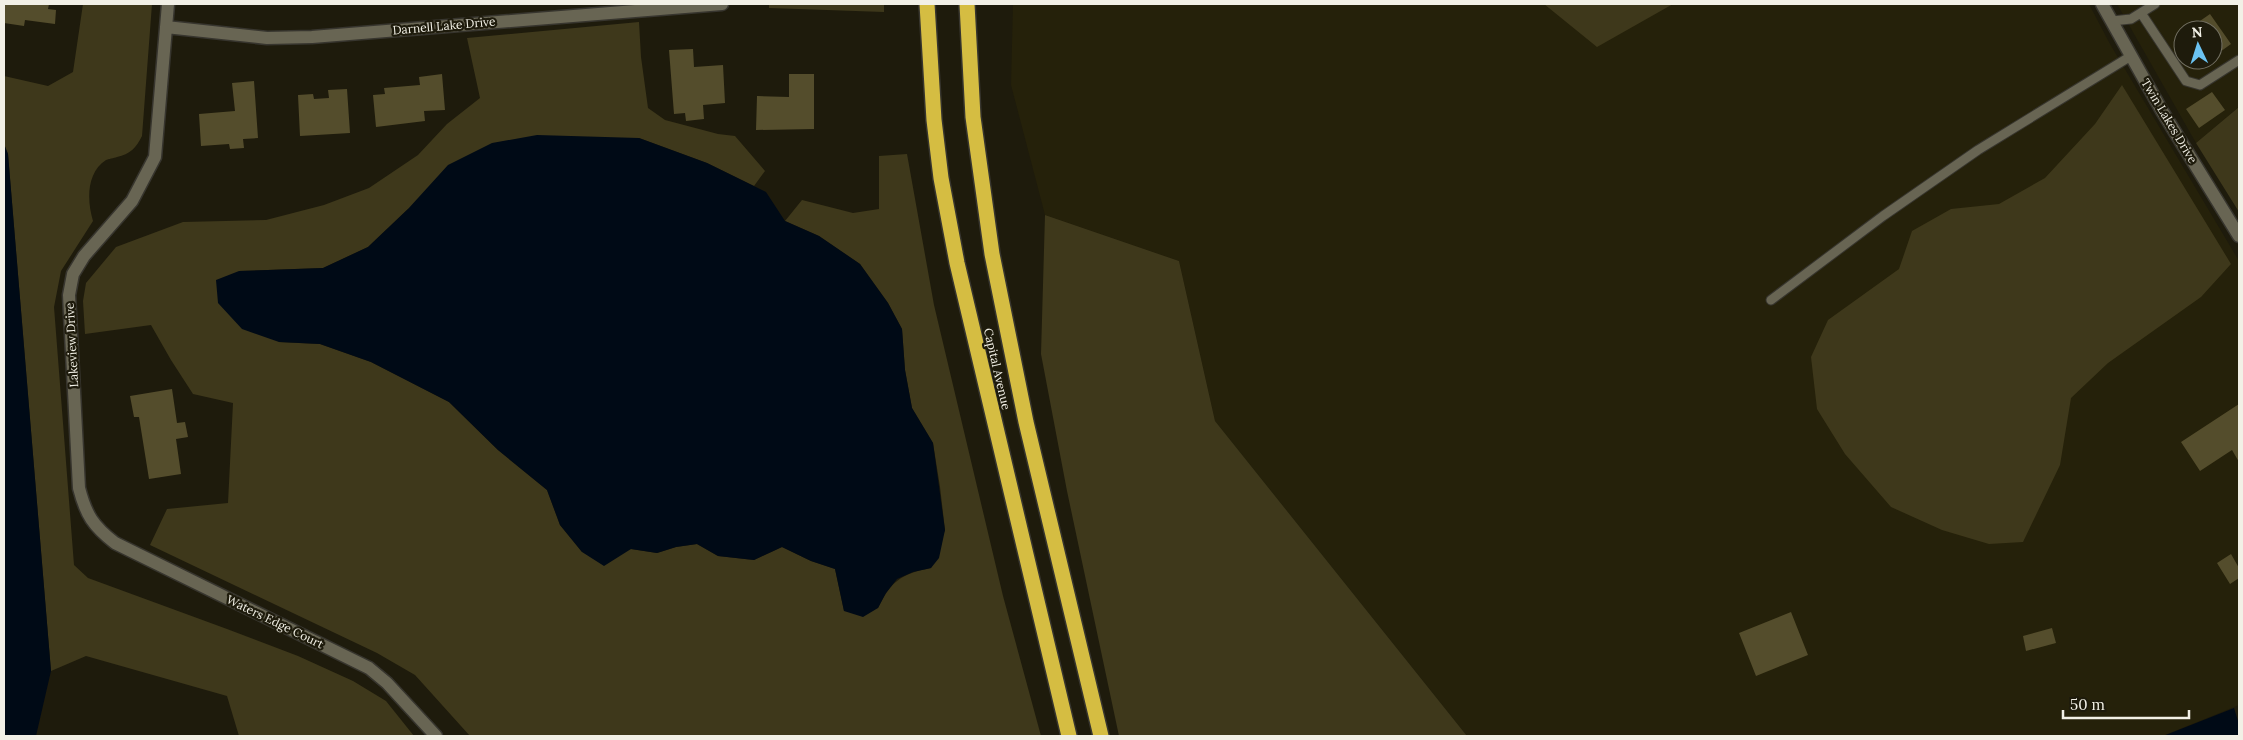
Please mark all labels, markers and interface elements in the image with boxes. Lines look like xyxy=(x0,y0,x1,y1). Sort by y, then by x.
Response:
street label: Darnell Lake Drive xyxy=(392,13,496,37)
north arrow xyxy=(2173,20,2223,70)
text: N xyxy=(2191,23,2203,41)
street label: Twin Lakes Drive xyxy=(2138,76,2201,166)
street label: Lakeview Drive xyxy=(62,302,81,388)
street label: Capital Avenue xyxy=(981,327,1014,412)
street label: Waters Edge Court xyxy=(224,592,326,652)
scale bar xyxy=(2063,688,2189,720)
text: 50 m xyxy=(2070,695,2105,714)

